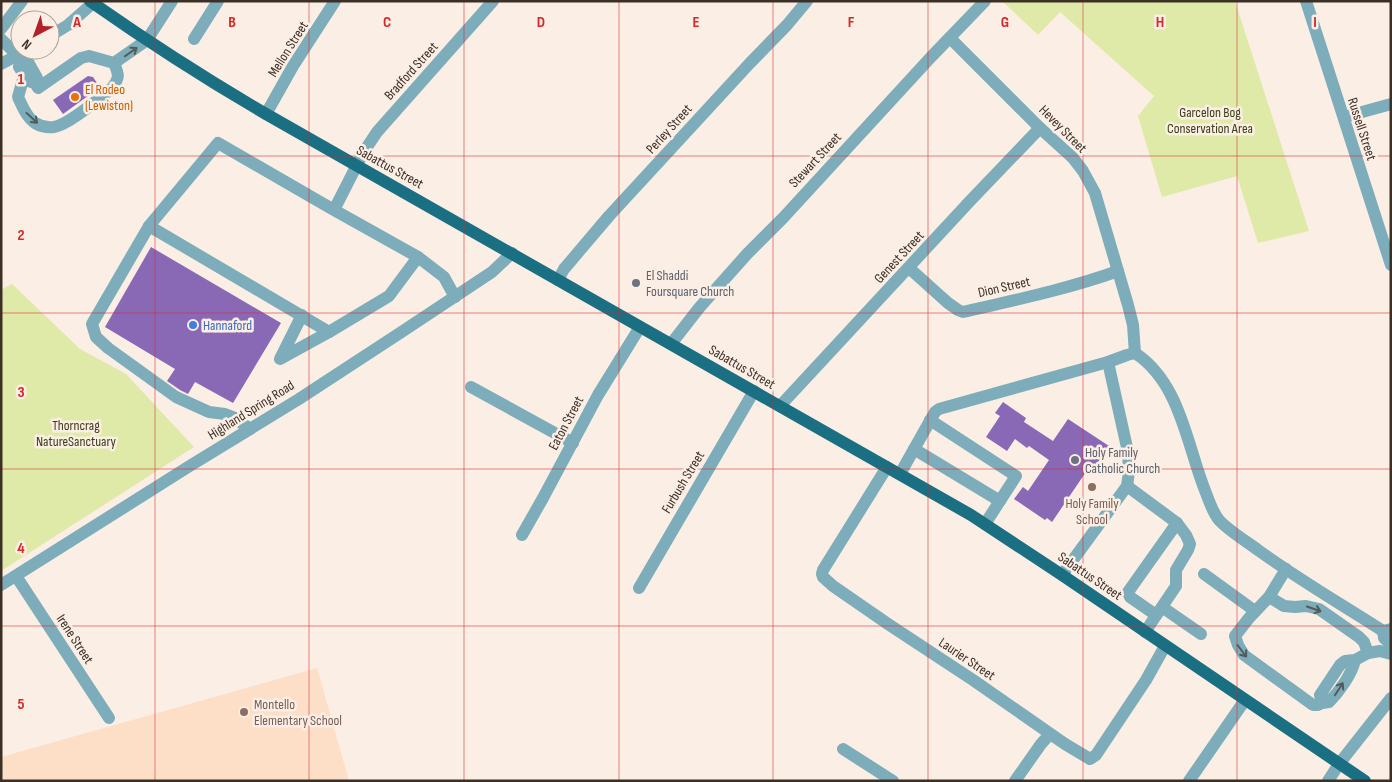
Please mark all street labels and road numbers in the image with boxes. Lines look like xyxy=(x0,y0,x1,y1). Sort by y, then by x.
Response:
street label: Mellon Street xyxy=(264,18,312,80)
street label: Bradford Street xyxy=(381,38,441,104)
street label: Russell Street xyxy=(1344,96,1380,162)
street label: Perley Street xyxy=(642,101,696,157)
street label: Hevey Street xyxy=(1036,102,1090,156)
street label: Stewart Street xyxy=(785,129,845,191)
street label: Sabattus Street xyxy=(354,142,426,192)
street label: Genest Street xyxy=(871,227,927,287)
street label: Dion Street xyxy=(976,273,1032,301)
street label: Sabattus Street xyxy=(706,341,778,393)
street label: Highland Spring Road xyxy=(205,377,298,443)
street label: Eaton Street xyxy=(545,393,587,453)
street label: Furbush Street xyxy=(658,448,708,516)
street label: Sabattus Street xyxy=(1055,548,1125,604)
street label: Irene Street xyxy=(53,611,97,667)
street label: Laurier Street xyxy=(936,634,998,684)

